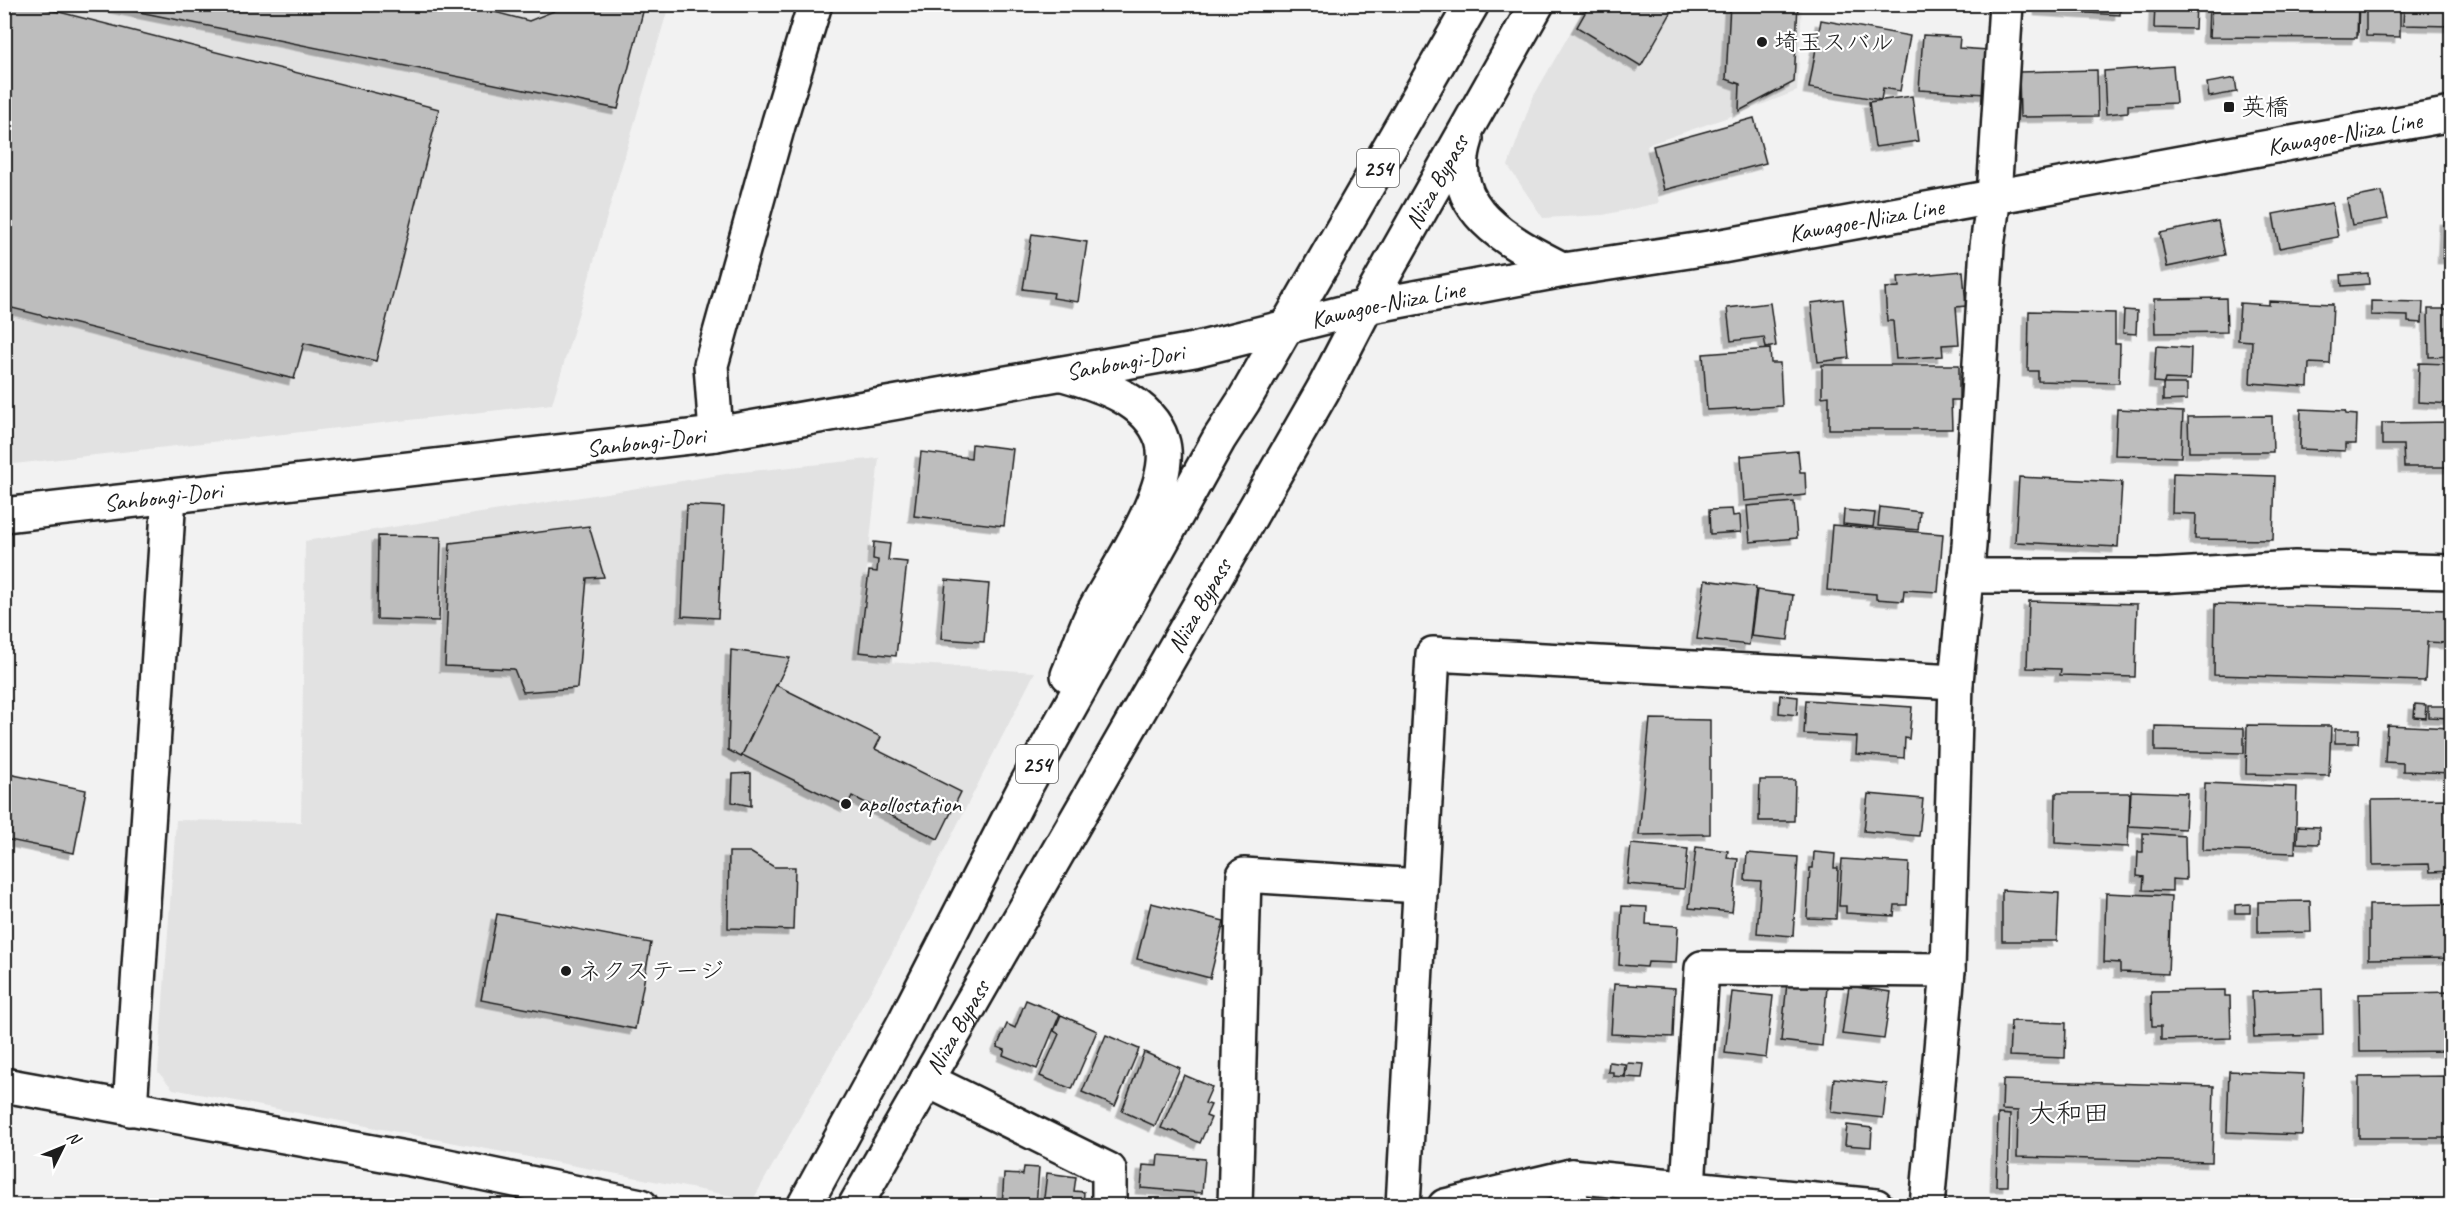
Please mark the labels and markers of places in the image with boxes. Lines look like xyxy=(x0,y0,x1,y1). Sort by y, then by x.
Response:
place label: 埼玉スバル xyxy=(1774,27,1894,57)
marker: 埼玉スバル xyxy=(1755,35,1769,49)
place label: 英橋 xyxy=(2241,92,2289,122)
marker: 英橋 xyxy=(2222,100,2236,114)
place label: apollostation xyxy=(858,789,962,819)
marker: apollostation xyxy=(839,797,853,811)
place label: ネクステージ xyxy=(578,956,723,986)
marker: ネクステージ xyxy=(559,964,573,978)

